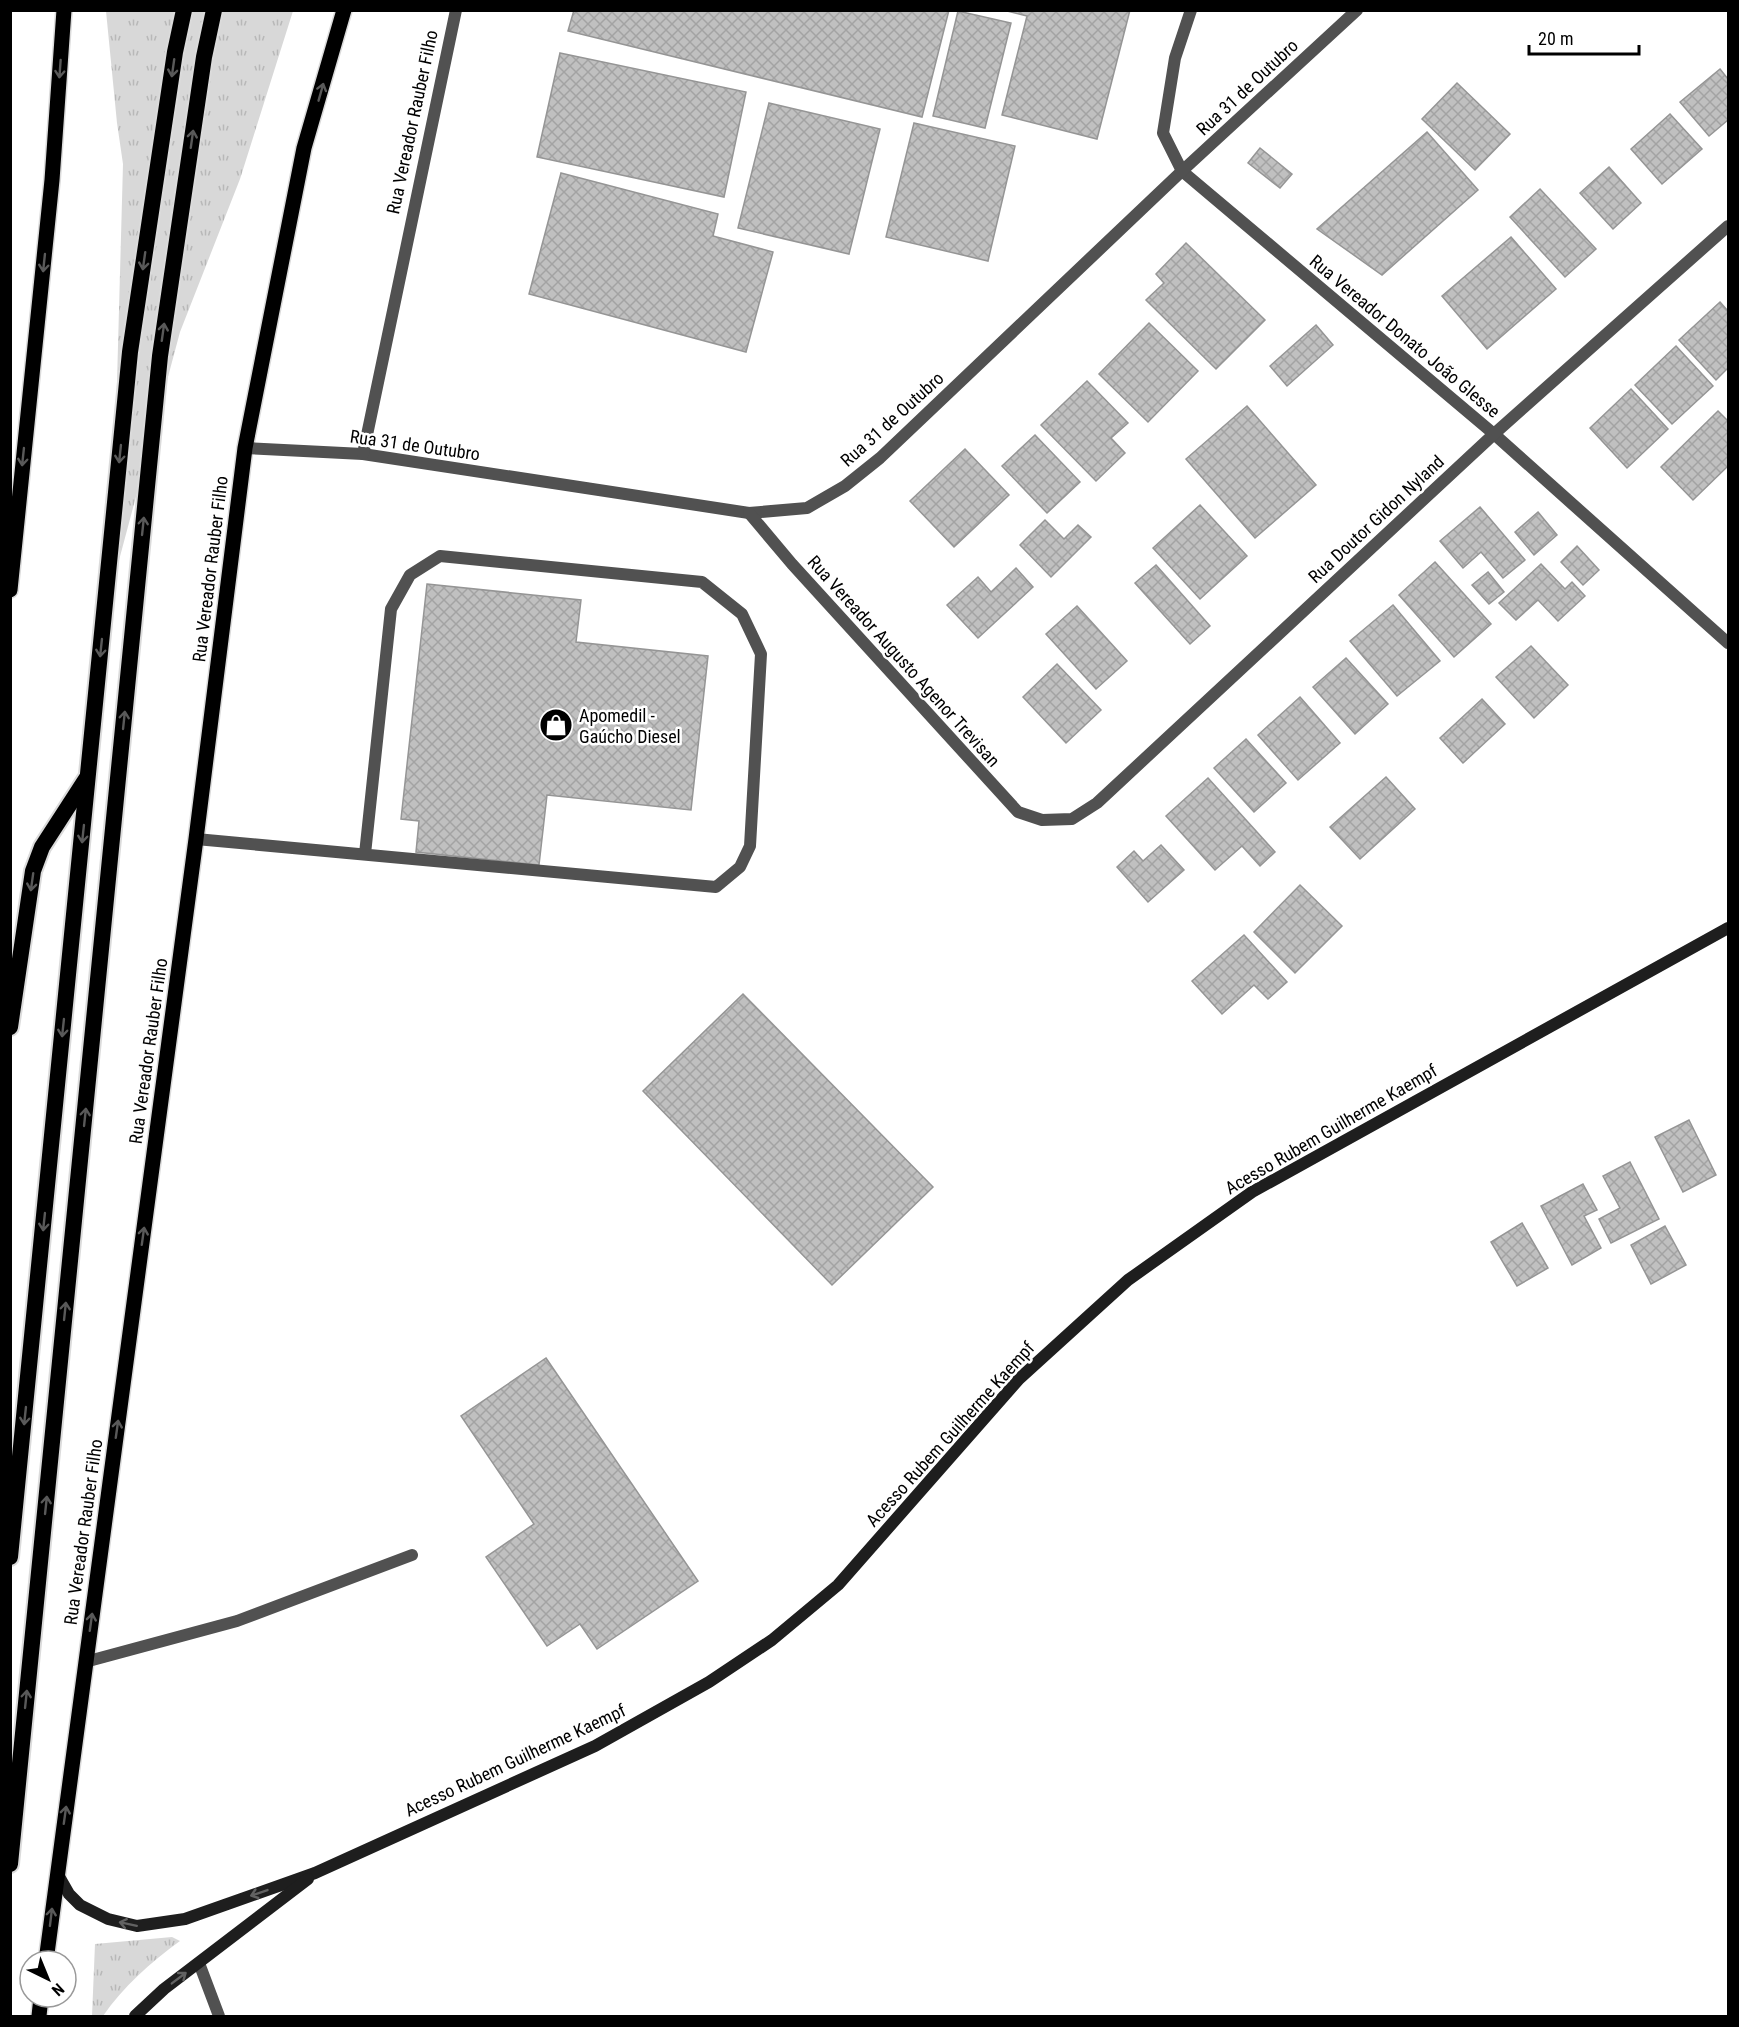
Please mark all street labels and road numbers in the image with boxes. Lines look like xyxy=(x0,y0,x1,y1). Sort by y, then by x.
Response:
street label: Rua Vereador Rauber Filho xyxy=(382,28,442,216)
street label: Rua 31 de Outubro xyxy=(1192,35,1302,139)
street label: Rua Vereador Donato João Glesse xyxy=(1306,250,1504,422)
street label: Rua 31 de Outubro xyxy=(836,367,948,471)
street label: Rua 31 de Outubro xyxy=(349,425,481,465)
street label: Rua Doutor Gidon Nyland xyxy=(1304,451,1448,587)
street label: Rua Vereador Rauber Filho xyxy=(188,475,232,663)
street label: Rua Vereador Augusto Agenor Trevisan xyxy=(804,551,1004,771)
street label: Rua Vereador Rauber Filho xyxy=(125,957,171,1145)
street label: Acesso Rubem Guilherme Kaempf xyxy=(1221,1059,1441,1198)
street label: Acesso Rubem Guilherme Kaempf xyxy=(861,1337,1039,1531)
street label: Rua Vereador Rauber Filho xyxy=(60,1438,106,1626)
street label: Acesso Rubem Guilherme Kaempf xyxy=(401,1699,629,1821)

